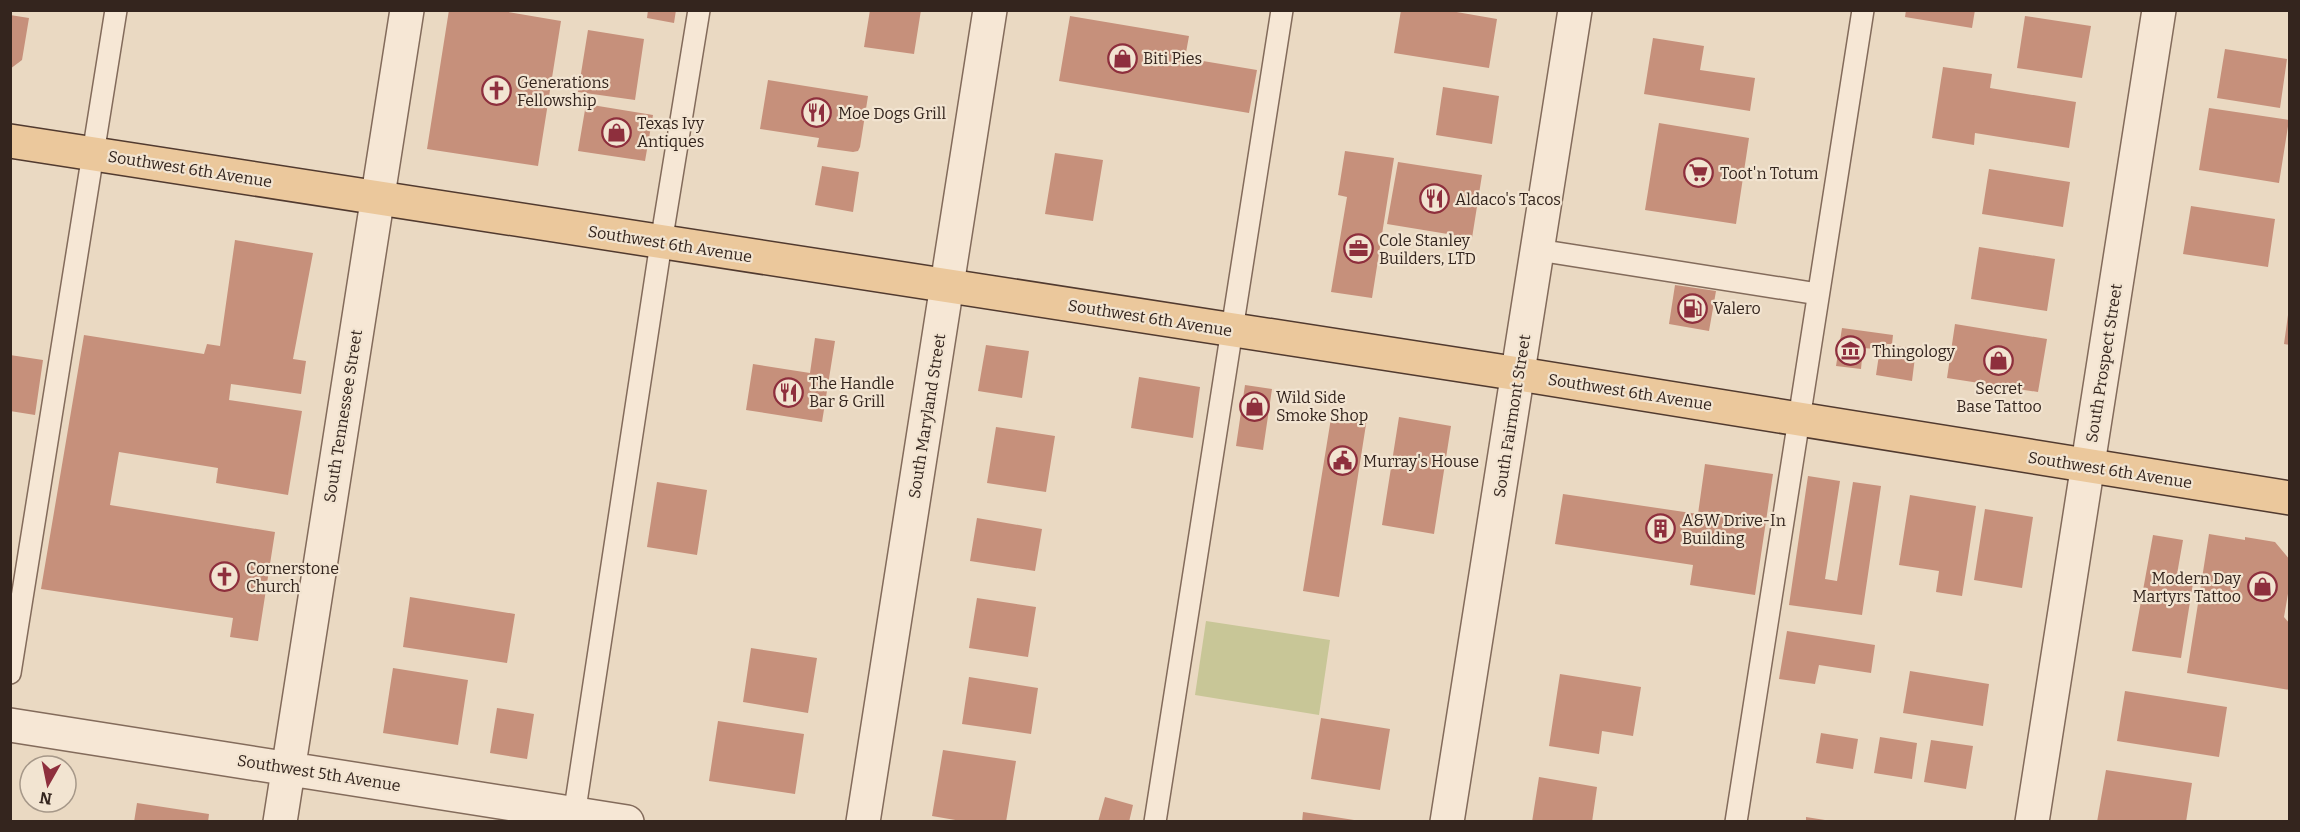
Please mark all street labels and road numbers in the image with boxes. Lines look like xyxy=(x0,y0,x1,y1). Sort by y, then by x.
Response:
street label: Southwest 6th Avenue xyxy=(107,147,273,191)
street label: Southwest 6th Avenue xyxy=(587,222,753,266)
street label: South Prospect Street xyxy=(2082,282,2126,444)
street label: Southwest 6th Avenue xyxy=(1067,296,1233,340)
street label: South Tennessee Street xyxy=(320,328,366,504)
street label: South Maryland Street xyxy=(905,332,949,500)
street label: South Fairmont Street xyxy=(1490,333,1534,499)
street label: Southwest 6th Avenue xyxy=(1547,370,1713,414)
street label: Southwest 6th Avenue xyxy=(2027,448,2193,492)
street label: Southwest 5th Avenue xyxy=(236,751,402,795)

